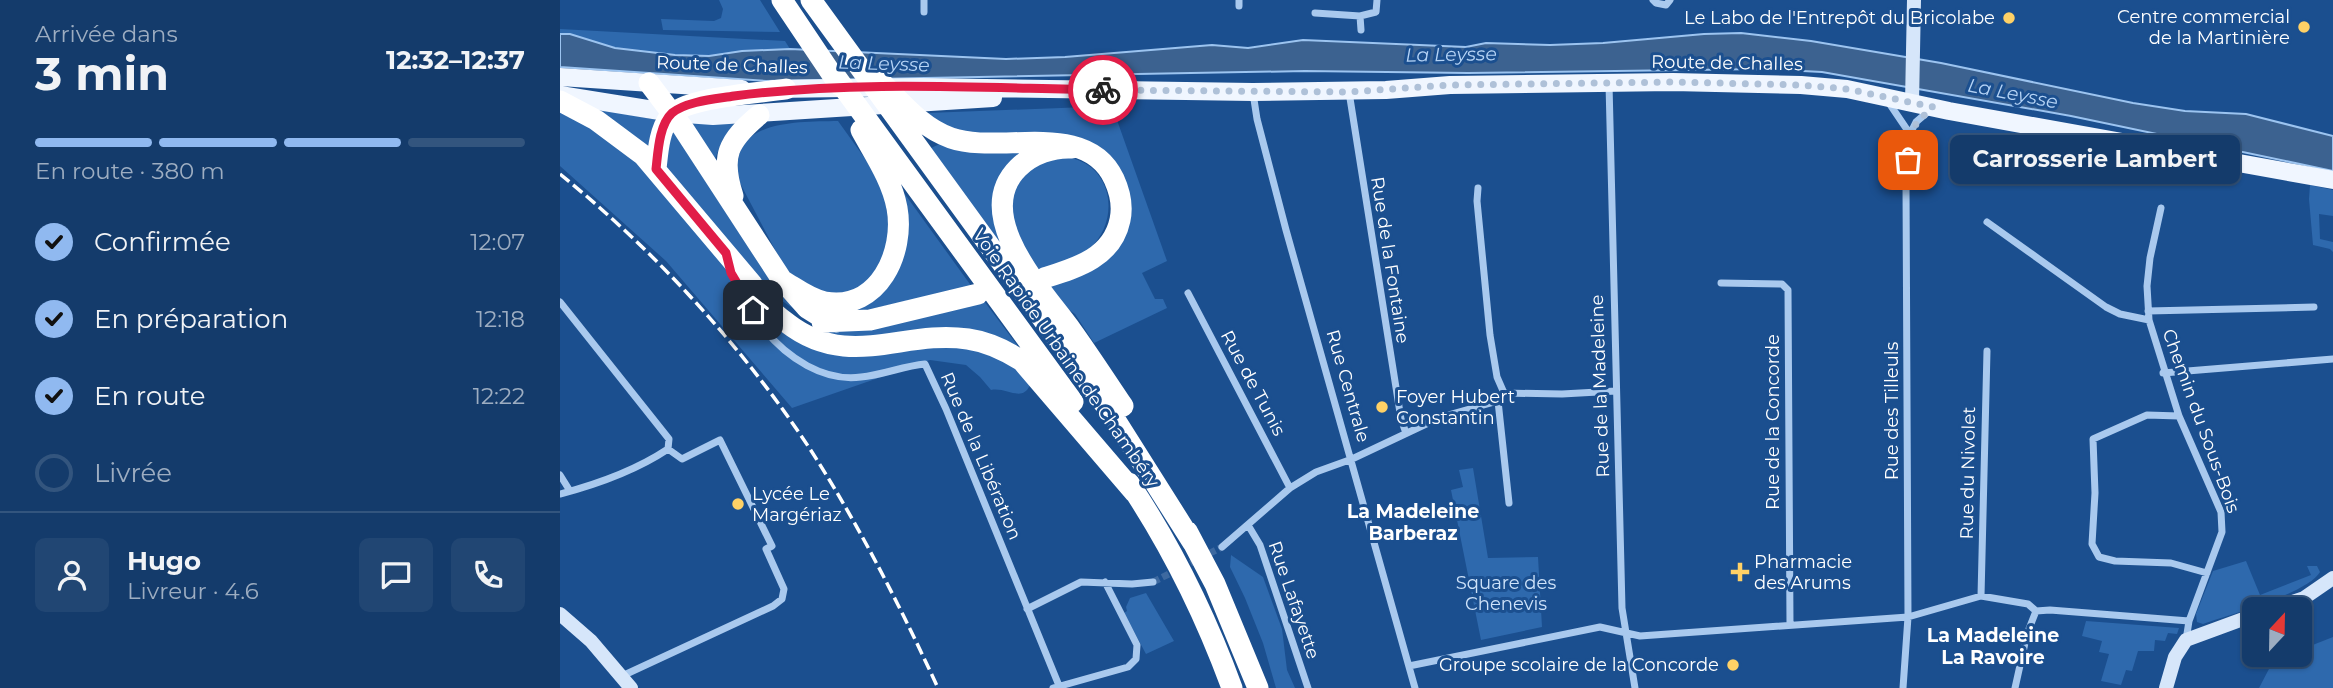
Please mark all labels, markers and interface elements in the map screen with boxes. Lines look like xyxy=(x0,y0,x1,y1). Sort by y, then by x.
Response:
place label: Centre commercial de la Martinière xyxy=(2117,6,2290,49)
place label: Le Labo de l'Entrepôt du Bricolabe xyxy=(1684,7,1995,29)
marker: Le Labo de l'Entrepôt du Bricolabe xyxy=(2001,10,2017,26)
marker: Centre commercial de la Martinière xyxy=(2296,19,2312,35)
text: Arrivée dans xyxy=(35,20,178,48)
water label: La Leysse xyxy=(1405,42,1497,67)
text: 12:32–12:37 xyxy=(386,44,525,76)
text: 3 min xyxy=(35,45,169,102)
water label: La Leysse xyxy=(838,50,930,77)
street label: Route de Challes xyxy=(656,51,808,79)
street label: Route de Challes xyxy=(1651,51,1803,75)
courier xyxy=(1068,55,1138,125)
icon: bike xyxy=(1084,71,1122,109)
water label: La Leysse xyxy=(1966,73,2060,114)
pin xyxy=(1878,130,1938,190)
callout: Carrosserie Lambert xyxy=(1950,136,2240,184)
icon: bag xyxy=(1889,141,1927,179)
text: Carrosserie Lambert xyxy=(1972,145,2218,173)
text: En route · 380 m xyxy=(35,157,225,185)
street label: Rue de la Fontaine xyxy=(1366,175,1414,345)
icon: check xyxy=(35,223,73,261)
street label: Voie Rapide Urbaine de Chambéry xyxy=(968,224,1164,492)
text: Confirmée xyxy=(94,226,231,258)
text: 12:07 xyxy=(470,228,525,256)
pin xyxy=(723,280,783,340)
icon: home xyxy=(734,291,772,329)
street label: Rue de la Madeleine xyxy=(1586,294,1614,478)
icon: check xyxy=(35,300,73,338)
text: En préparation xyxy=(94,303,288,335)
text: 12:18 xyxy=(476,305,525,333)
street label: Rue de Tunis xyxy=(1216,326,1290,440)
street label: Chemin du Sous-Bois xyxy=(2157,326,2245,516)
street label: Rue Centrale xyxy=(1321,327,1375,445)
street label: Rue de la Concorde xyxy=(1762,334,1784,510)
street label: Rue des Tilleuls xyxy=(1881,341,1903,480)
street label: Rue de la Libération xyxy=(936,369,1026,543)
icon: check xyxy=(35,377,73,415)
text: En route xyxy=(94,380,205,412)
text: 12:22 xyxy=(473,382,525,410)
place label: Foyer Hubert Constantin xyxy=(1396,386,1515,429)
marker: Foyer Hubert Constantin xyxy=(1374,399,1390,415)
street label: Rue du Nivolet xyxy=(1956,406,1980,540)
text: Livrée xyxy=(94,457,172,489)
place label: Lycée Le Margériaz xyxy=(752,483,842,526)
marker: Lycée Le Margériaz xyxy=(730,496,746,512)
district label: La Madeleine Barberaz xyxy=(1347,500,1479,545)
button: person xyxy=(35,538,109,612)
button: chat xyxy=(359,538,433,612)
button: phone xyxy=(451,538,525,612)
street label: Rue Lafayette xyxy=(1264,538,1325,662)
text: Hugo xyxy=(127,545,201,577)
place label: Pharmacie des Arums xyxy=(1754,551,1852,594)
marker: Pharmacie des Arums xyxy=(1732,564,1748,580)
park label: Square des Chenevis xyxy=(1456,572,1556,615)
text: Livreur · 4.6 xyxy=(127,577,259,605)
north arrow xyxy=(2242,597,2312,667)
map controls xyxy=(2242,597,2312,667)
district label: La Madeleine La Ravoire xyxy=(1927,624,2059,669)
place label: Groupe scolaire de la Concorde xyxy=(1439,654,1719,676)
marker: Groupe scolaire de la Concorde xyxy=(1725,657,1741,673)

